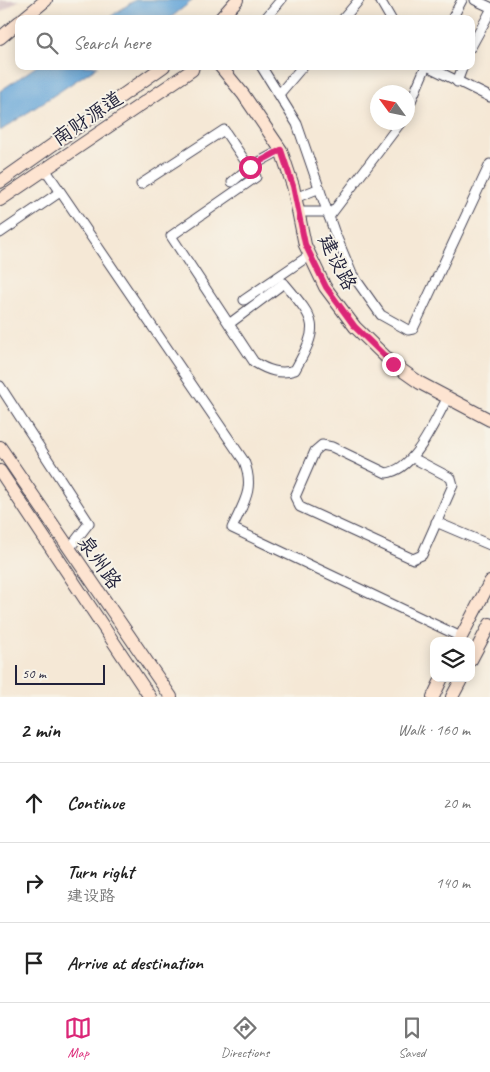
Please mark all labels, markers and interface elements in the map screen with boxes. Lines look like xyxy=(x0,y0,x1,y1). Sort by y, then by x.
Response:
search box xyxy=(15,15,475,70)
icon: search xyxy=(33,29,61,57)
text: Search here xyxy=(73,31,150,55)
north arrow xyxy=(370,85,415,130)
street label: 南财源道 xyxy=(47,86,127,151)
route start xyxy=(239,156,262,179)
street label: 建设路 xyxy=(313,230,363,296)
route end xyxy=(382,353,405,376)
street label: 泉州路 xyxy=(72,531,128,595)
map controls xyxy=(430,637,475,682)
button: layers xyxy=(430,637,475,682)
scale bar xyxy=(15,662,105,685)
text: 50 m xyxy=(22,665,46,682)
text: 2 min xyxy=(20,717,60,743)
text: Walk · 160 m xyxy=(398,720,470,740)
icon: ahead xyxy=(20,789,48,817)
text: Continue xyxy=(67,791,124,815)
text: 20 m xyxy=(443,793,470,813)
text: Turn right xyxy=(67,860,134,884)
icon: right xyxy=(20,869,48,897)
text: 140 m xyxy=(436,873,470,893)
text: 建设路 xyxy=(67,886,115,906)
icon: arrive xyxy=(20,949,48,977)
text: Arrive at destination xyxy=(67,951,203,975)
tab: Map xyxy=(64,1014,92,1061)
tab: Directions xyxy=(221,1014,269,1061)
tab: Saved xyxy=(398,1014,426,1061)

